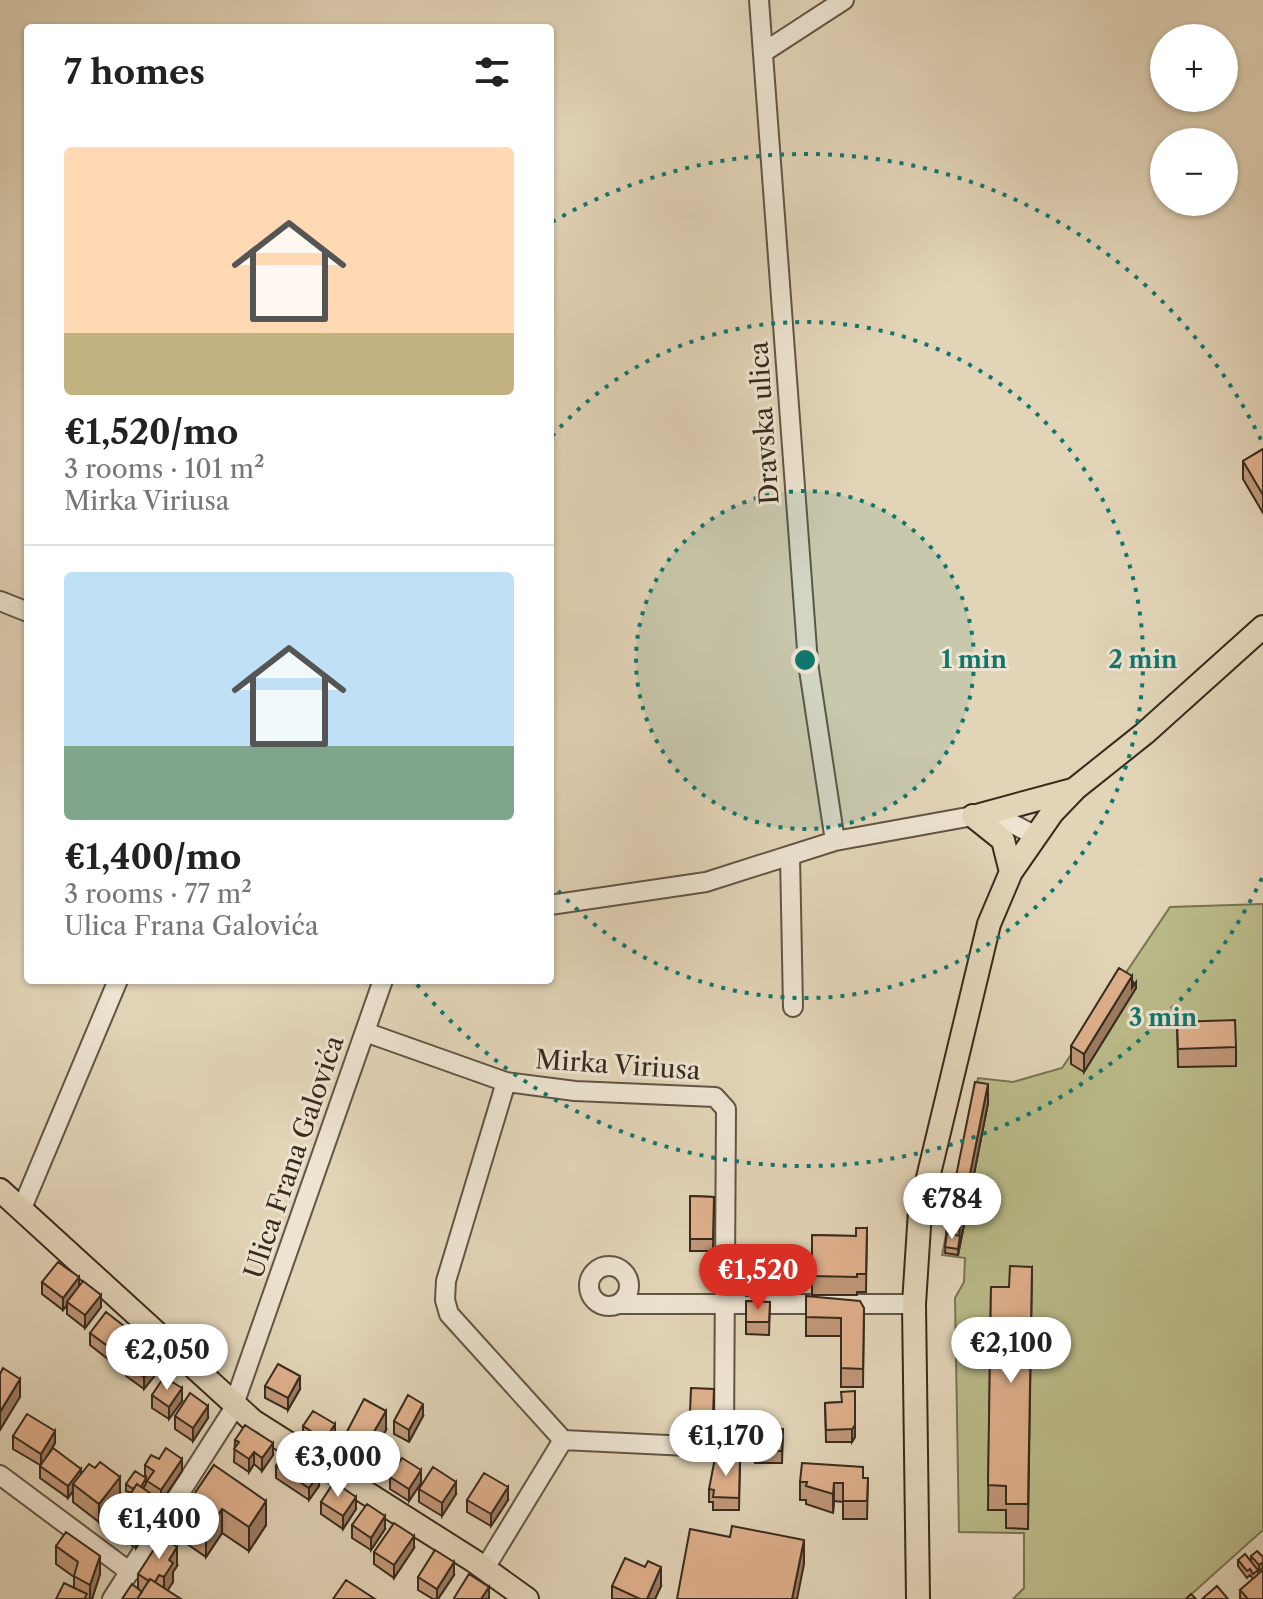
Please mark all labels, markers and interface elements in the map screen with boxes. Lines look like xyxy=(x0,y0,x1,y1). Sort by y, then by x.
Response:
map controls xyxy=(1150,24,1238,216)
button: + xyxy=(1150,24,1238,112)
icon: filters xyxy=(470,50,514,94)
text: 7 homes xyxy=(64,51,205,93)
button: − xyxy=(1150,128,1238,216)
icon: home xyxy=(217,199,361,343)
street label: Dravska ulica xyxy=(742,340,786,506)
text: €1,520/mo xyxy=(64,411,238,453)
text: 3 rooms · 101 m² xyxy=(64,453,265,485)
text: Mirka Viriusa xyxy=(64,485,230,517)
icon: home xyxy=(217,624,361,768)
text: 1 min xyxy=(941,645,1007,674)
text: 2 min xyxy=(1108,645,1178,674)
centre of rings xyxy=(791,646,819,674)
text: €1,400/mo xyxy=(64,836,241,878)
text: 3 rooms · 77 m² xyxy=(64,878,252,910)
text: Ulica Frana Galovića xyxy=(64,910,319,942)
text: 3 min xyxy=(1129,1003,1198,1032)
street label: Ulica Frana Galovića xyxy=(237,1031,351,1283)
street label: Mirka Viriusa xyxy=(534,1043,702,1087)
pin: €784 xyxy=(905,1173,999,1241)
text: €784 xyxy=(921,1183,983,1215)
pin: €1,520 xyxy=(693,1244,823,1312)
text: €1,520 xyxy=(717,1254,799,1286)
pin: €2,100 xyxy=(946,1317,1076,1385)
pin: €2,050 xyxy=(102,1324,232,1392)
text: €2,100 xyxy=(969,1327,1053,1359)
text: €2,050 xyxy=(124,1334,210,1366)
pin: €1,170 xyxy=(661,1410,791,1478)
text: €1,170 xyxy=(687,1420,765,1452)
pin: €3,000 xyxy=(273,1431,403,1499)
text: €3,000 xyxy=(294,1441,382,1473)
pin: €1,400 xyxy=(94,1493,224,1561)
text: €1,400 xyxy=(117,1503,201,1535)

